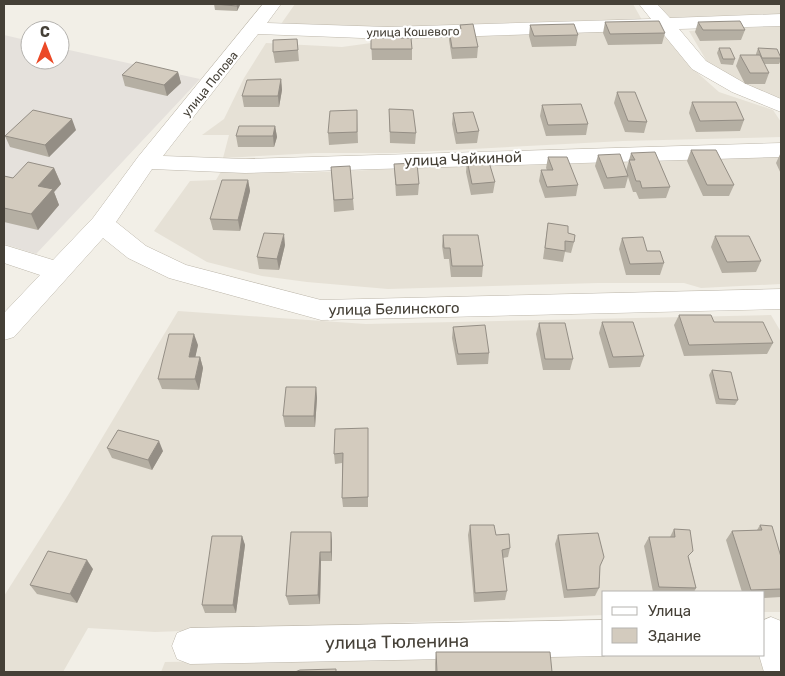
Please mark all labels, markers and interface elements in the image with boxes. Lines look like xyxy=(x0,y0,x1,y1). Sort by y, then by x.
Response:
north arrow xyxy=(20,20,70,70)
text: С xyxy=(40,24,50,41)
street label: улица Кошевого xyxy=(366,24,460,40)
street label: улица Попова xyxy=(179,48,241,120)
street label: улица Чайкиной xyxy=(404,148,522,170)
street label: улица Белинского xyxy=(328,299,460,319)
legend xyxy=(602,591,765,656)
text: Улица xyxy=(648,602,691,620)
text: Здание xyxy=(648,627,701,645)
street label: улица Тюленина xyxy=(325,630,469,654)

